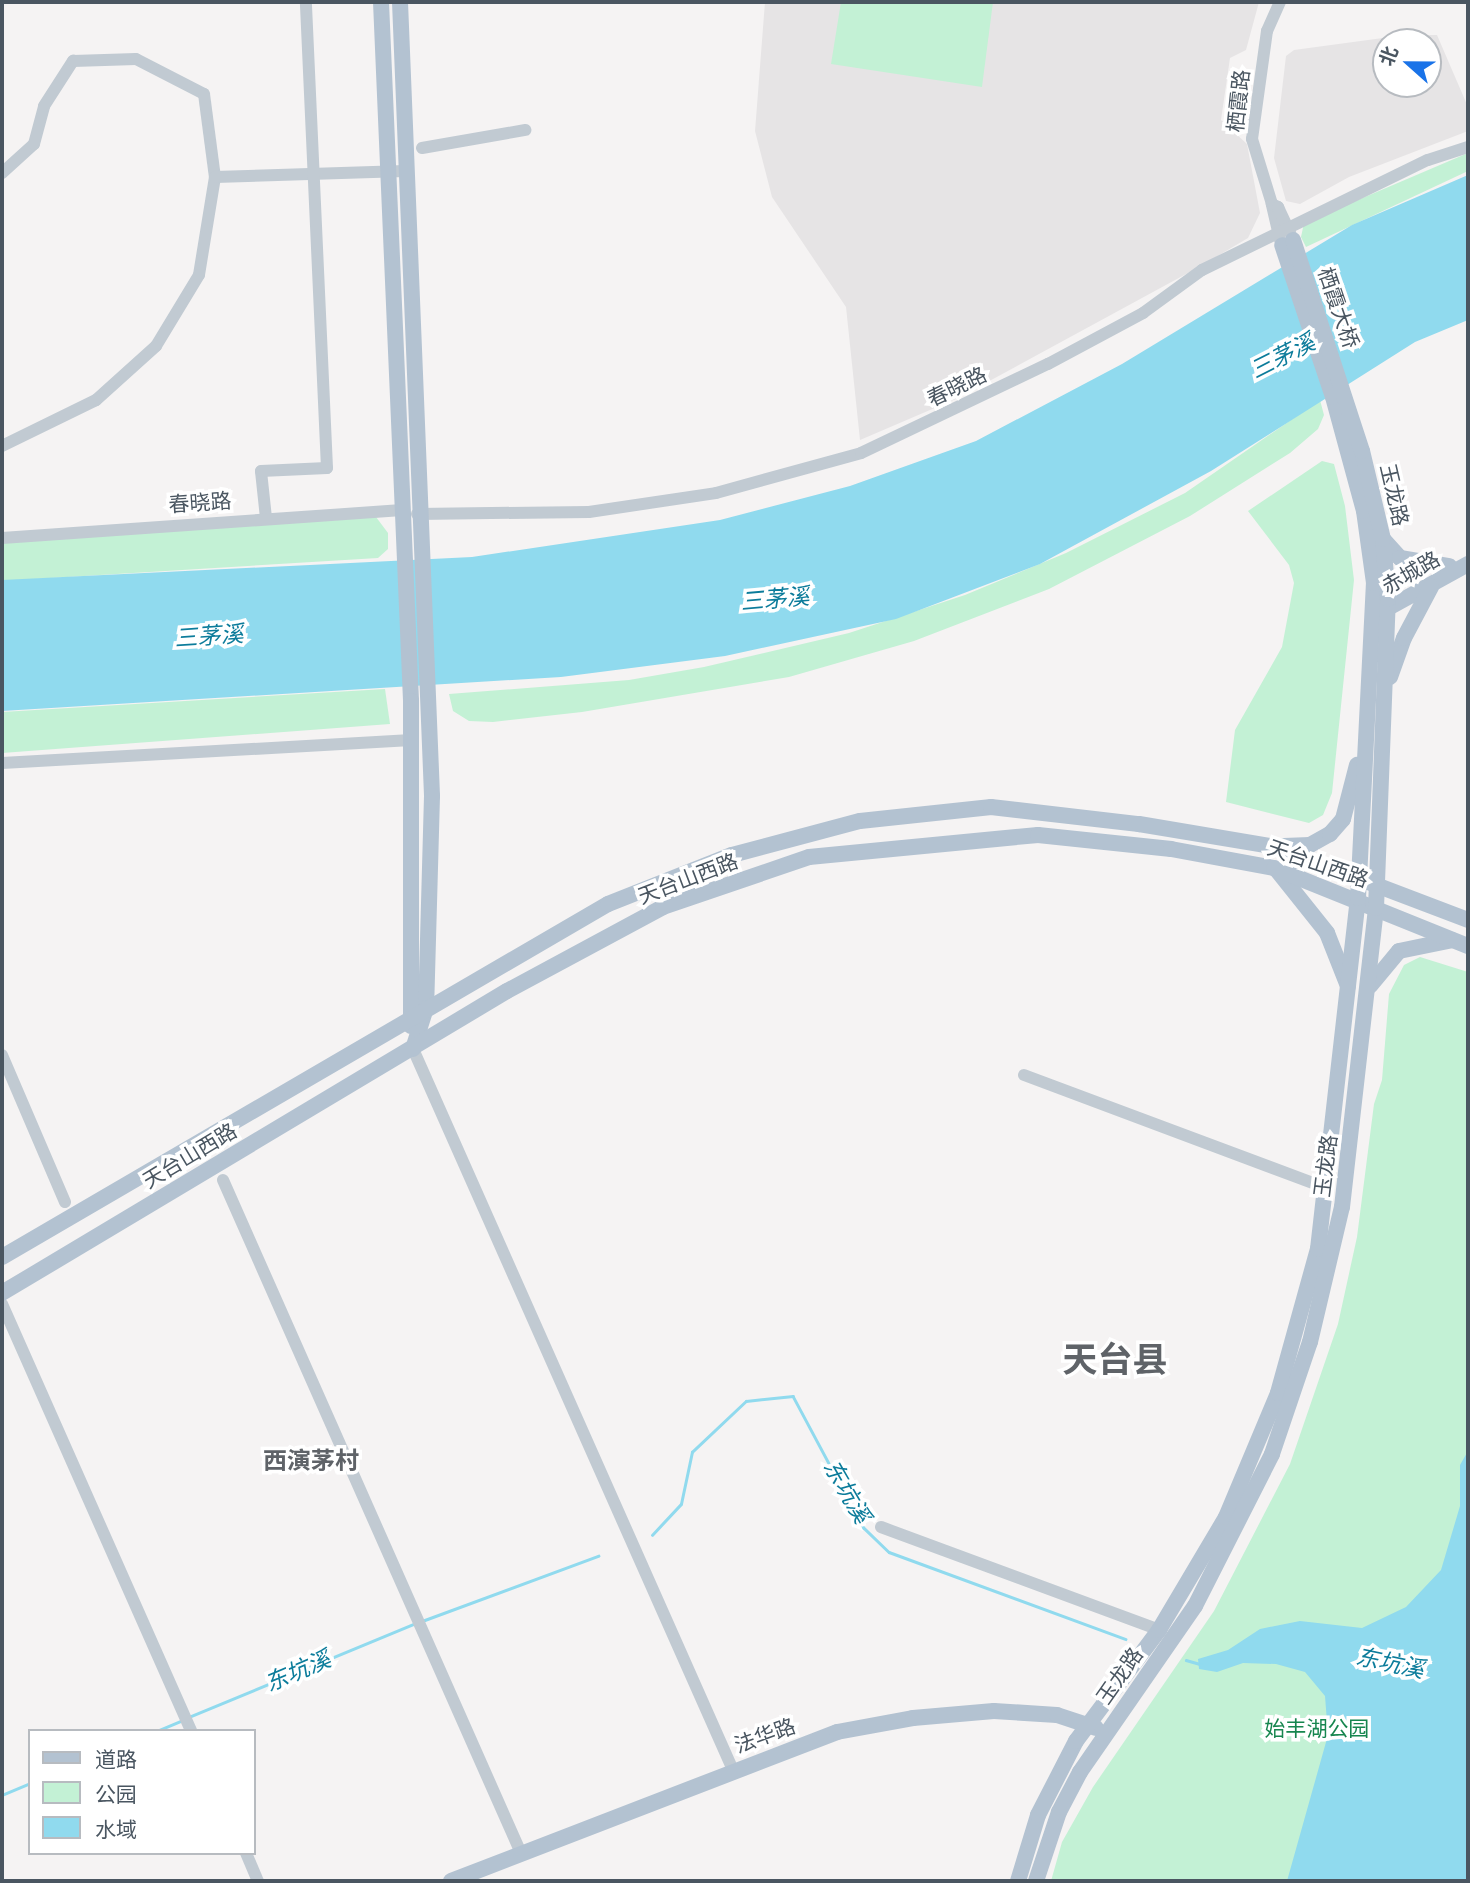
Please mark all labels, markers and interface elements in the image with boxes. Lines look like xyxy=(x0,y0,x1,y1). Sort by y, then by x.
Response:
north arrow xyxy=(1372,28,1442,98)
text: 北 xyxy=(1375,43,1403,69)
street label: 栖霞路 xyxy=(1223,68,1255,134)
street label: 栖霞大桥 xyxy=(1312,264,1364,352)
water label: 三茅溪 xyxy=(1246,329,1320,385)
street label: 春晓路 xyxy=(923,362,991,412)
street label: 玉龙路 xyxy=(1375,461,1413,529)
street label: 春晓路 xyxy=(168,488,232,518)
street label: 赤城路 xyxy=(1377,546,1445,600)
water label: 三茅溪 xyxy=(739,583,811,617)
water label: 三茅溪 xyxy=(174,621,244,653)
street label: 天台山西路 xyxy=(1264,835,1372,893)
street label: 天台山西路 xyxy=(634,848,742,910)
street label: 天台山西路 xyxy=(139,1118,241,1194)
street label: 玉龙路 xyxy=(1310,1133,1342,1199)
district label: 天台县 xyxy=(1063,1340,1167,1382)
district label: 西演茅村 xyxy=(263,1448,359,1476)
water label: 东坑溪 xyxy=(817,1455,875,1529)
street label: 玉龙路 xyxy=(1092,1643,1148,1709)
water label: 东坑溪 xyxy=(1353,1643,1427,1685)
water label: 东坑溪 xyxy=(261,1646,335,1698)
street label: 法华路 xyxy=(731,1713,799,1759)
park label: 始丰湖公园 xyxy=(1265,1716,1369,1742)
legend xyxy=(28,1729,256,1855)
text: 道路 xyxy=(95,1748,137,1772)
text: 公园 xyxy=(95,1783,137,1807)
text: 水域 xyxy=(95,1818,137,1842)

